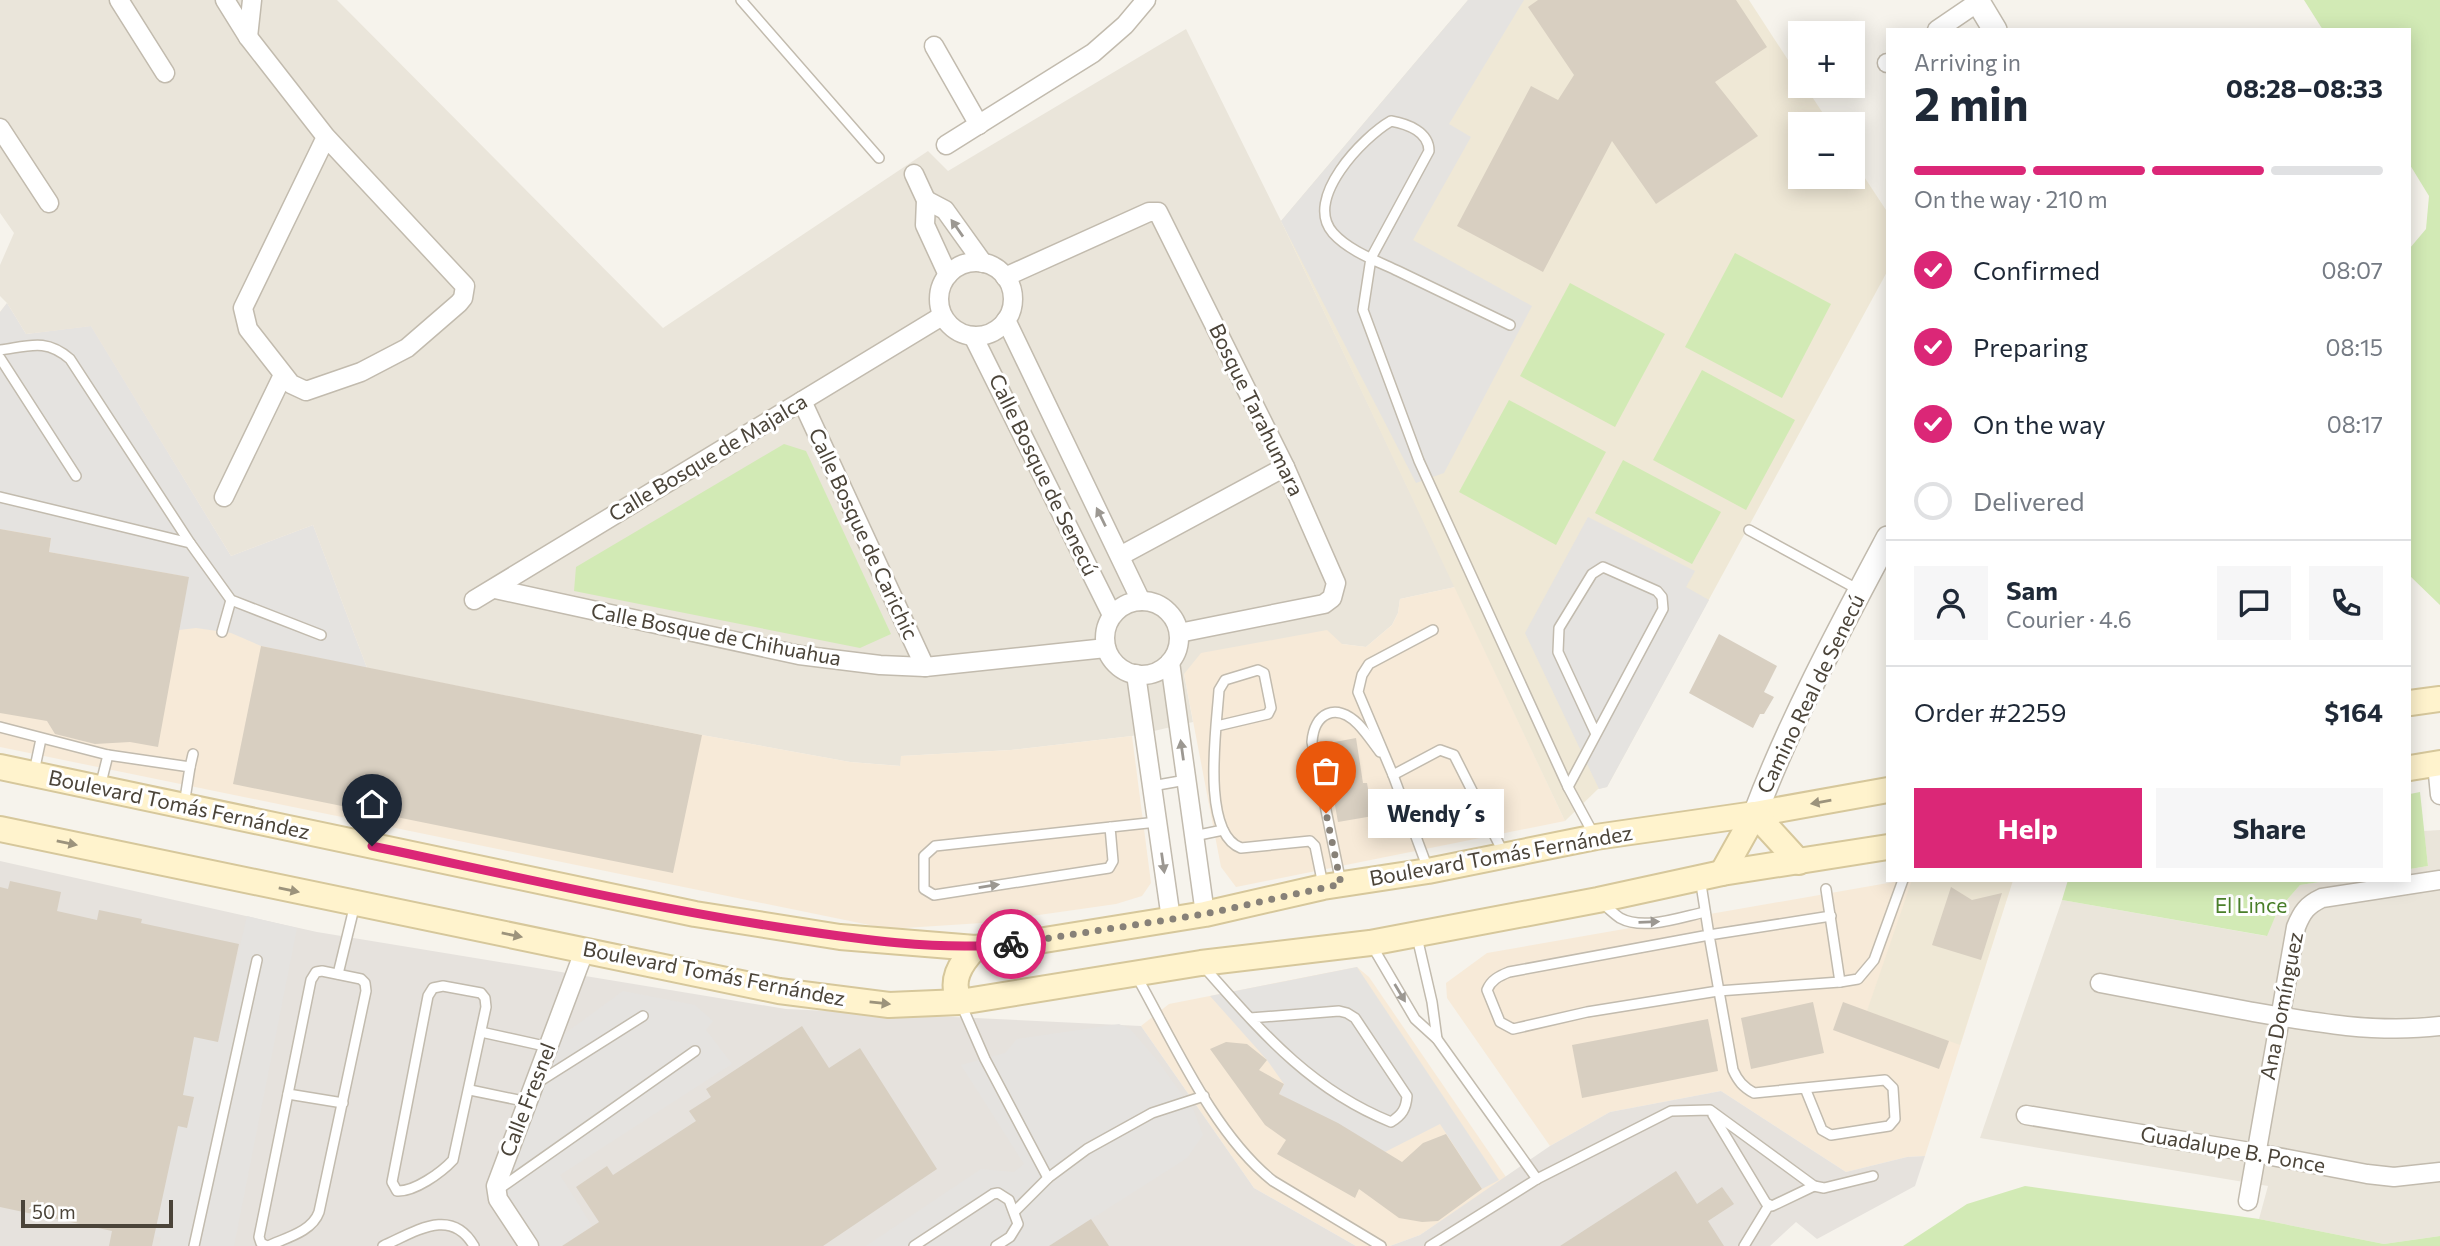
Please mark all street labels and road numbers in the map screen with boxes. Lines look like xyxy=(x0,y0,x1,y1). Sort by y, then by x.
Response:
street label: Bosque Tarahumara xyxy=(1205,319,1310,500)
street label: Calle Bosque de Senecú xyxy=(985,369,1104,579)
street label: Calle Bosque de Majalca xyxy=(604,388,811,526)
street label: Calle Bosque de Carichic xyxy=(804,424,924,643)
street label: Camino Real de Senecú xyxy=(1751,590,1869,797)
street label: Calle Bosque de Chihuahua xyxy=(589,597,843,670)
street label: Boulevard Tomás Fernández xyxy=(46,764,312,843)
street label: Boulevard Tomás Fernández xyxy=(1367,819,1634,890)
street label: Ana Domínguez xyxy=(2254,930,2307,1082)
street label: Boulevard Tomás Fernández xyxy=(581,935,847,1010)
street label: Calle Fresnel xyxy=(493,1039,560,1160)
street label: Guadalupe B. Ponce xyxy=(2139,1120,2328,1177)

